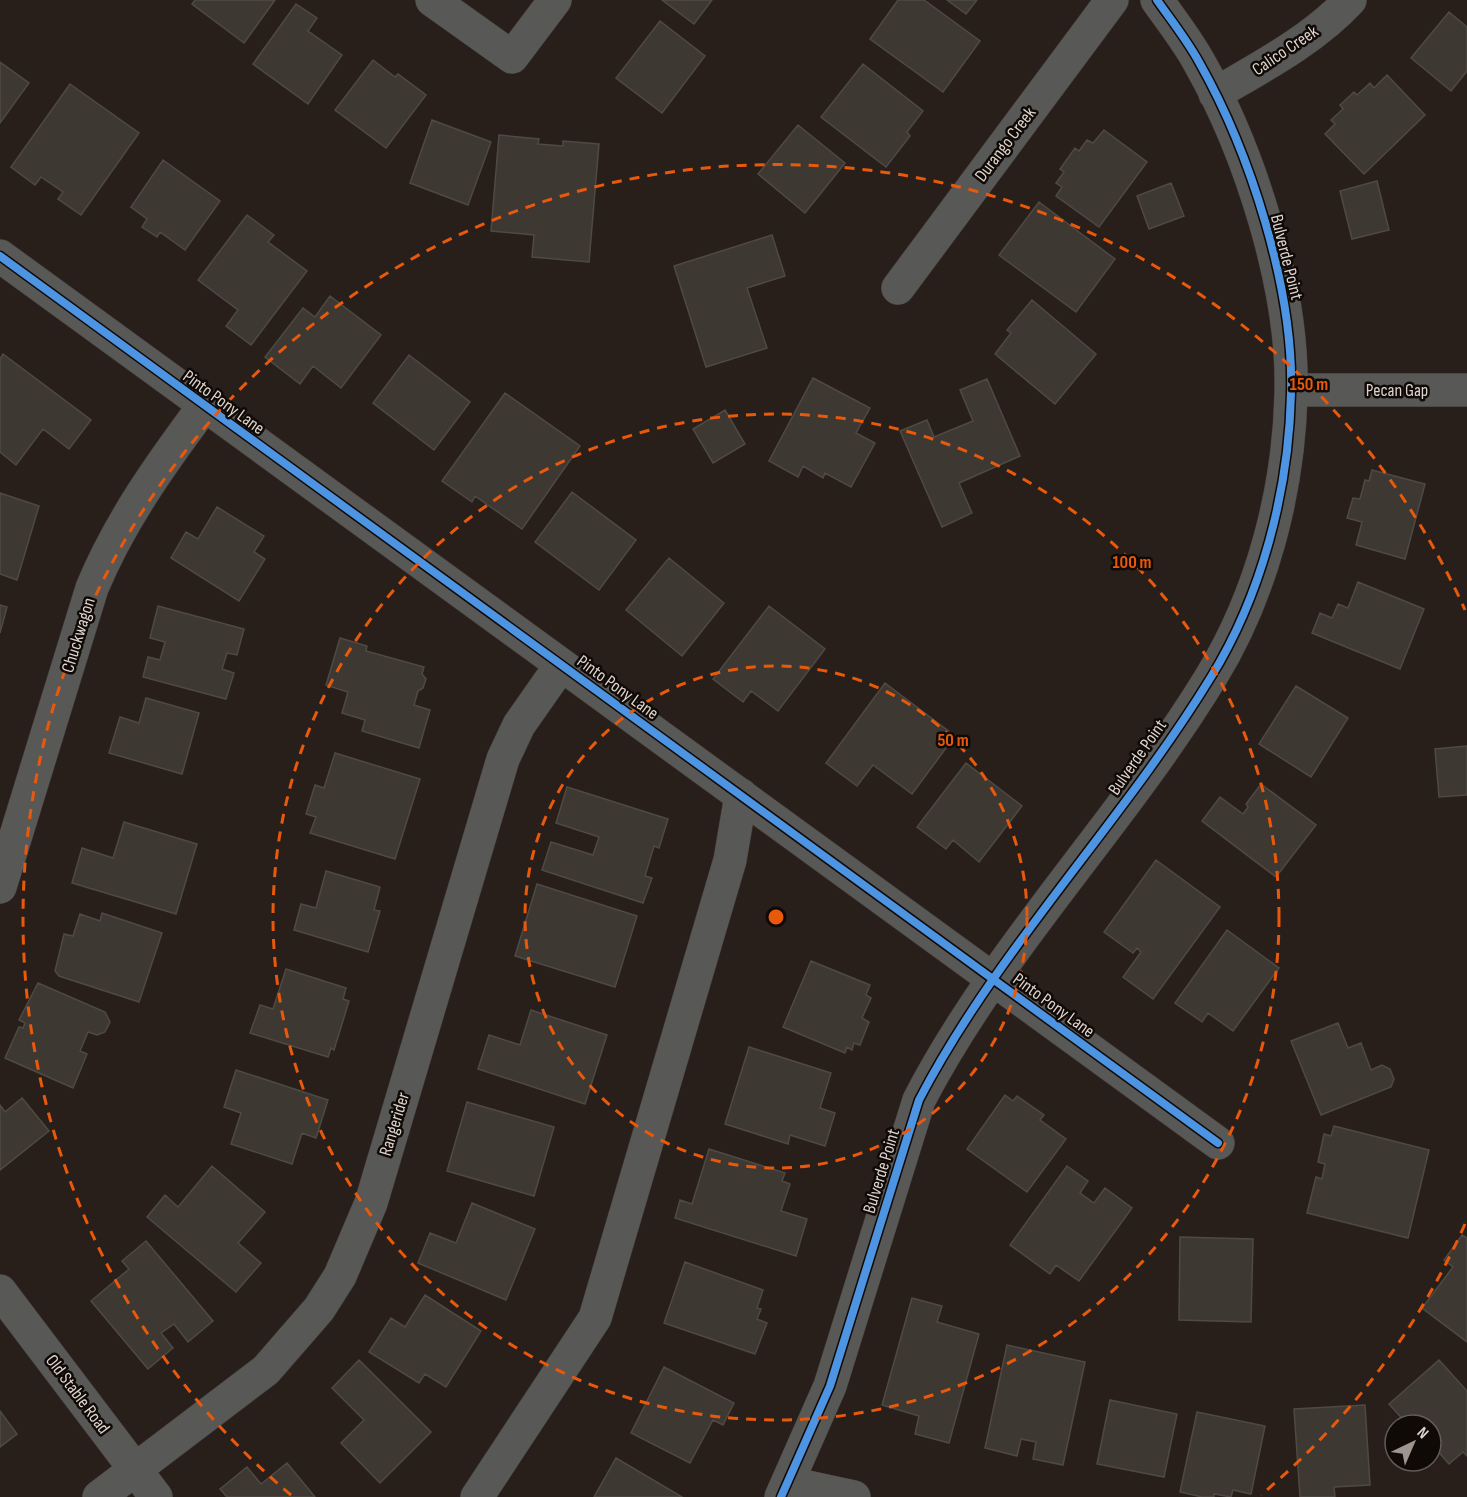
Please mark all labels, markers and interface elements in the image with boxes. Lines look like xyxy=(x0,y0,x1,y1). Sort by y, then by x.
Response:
street label: Calico Creek xyxy=(1248,21,1322,80)
street label: Durango Creek xyxy=(970,103,1040,186)
street label: Bulverde Point xyxy=(1266,212,1307,302)
street label: Pinto Pony Lane xyxy=(179,366,269,439)
text: 150 m xyxy=(1290,374,1328,395)
street label: Pecan Gap xyxy=(1366,380,1428,401)
text: 100 m xyxy=(1113,552,1152,573)
street label: Chuckwagon xyxy=(57,595,100,675)
street label: Pinto Pony Lane xyxy=(573,651,663,724)
street label: Bulverde Point xyxy=(1104,715,1171,799)
text: 50 m xyxy=(937,730,969,751)
centre of rings xyxy=(766,907,786,927)
street label: Pinto Pony Lane xyxy=(1009,969,1099,1042)
street label: Rangerider xyxy=(375,1090,414,1159)
street label: Bulverde Point xyxy=(859,1126,904,1216)
street label: Old Stable Road xyxy=(41,1351,114,1438)
north arrow xyxy=(1383,1413,1443,1473)
text: N xyxy=(1413,1423,1432,1443)

